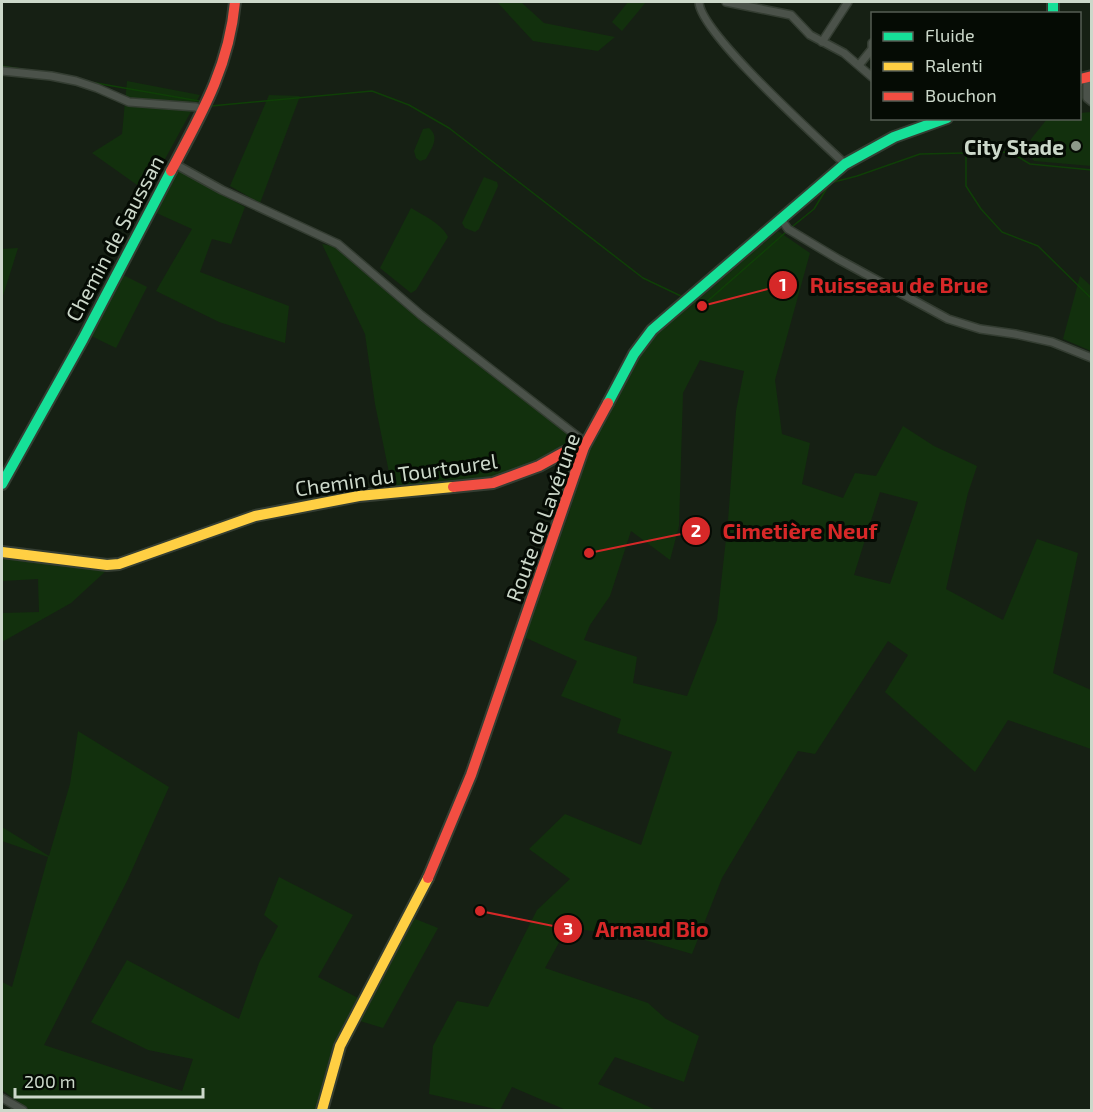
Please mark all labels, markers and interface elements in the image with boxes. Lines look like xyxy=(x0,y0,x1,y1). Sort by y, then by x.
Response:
legend xyxy=(871,12,1081,120)
text: Fluide xyxy=(925,24,975,46)
text: Ralenti xyxy=(925,54,983,76)
text: Bouchon xyxy=(925,84,997,106)
place label: City Stade xyxy=(964,134,1064,160)
marker: City Stade xyxy=(1069,139,1083,153)
street label: Chemin de Saussan xyxy=(60,151,168,325)
callout: Ruisseau de Brue xyxy=(768,265,1001,305)
text: Ruisseau de Brue xyxy=(810,271,988,297)
text: 1 xyxy=(779,273,787,295)
street label: Route de Lavérune xyxy=(500,429,584,605)
street label: Chemin du Tourtourel xyxy=(293,447,499,501)
callout: Cimetière Neuf xyxy=(681,511,890,551)
text: Cimetière Neuf xyxy=(723,517,879,543)
text: 2 xyxy=(691,519,701,541)
callout: Arnaud Bio xyxy=(553,909,721,949)
text: Arnaud Bio xyxy=(595,915,709,941)
text: 3 xyxy=(563,917,573,939)
scale bar xyxy=(15,1061,202,1099)
text: 200 m xyxy=(24,1070,76,1092)

